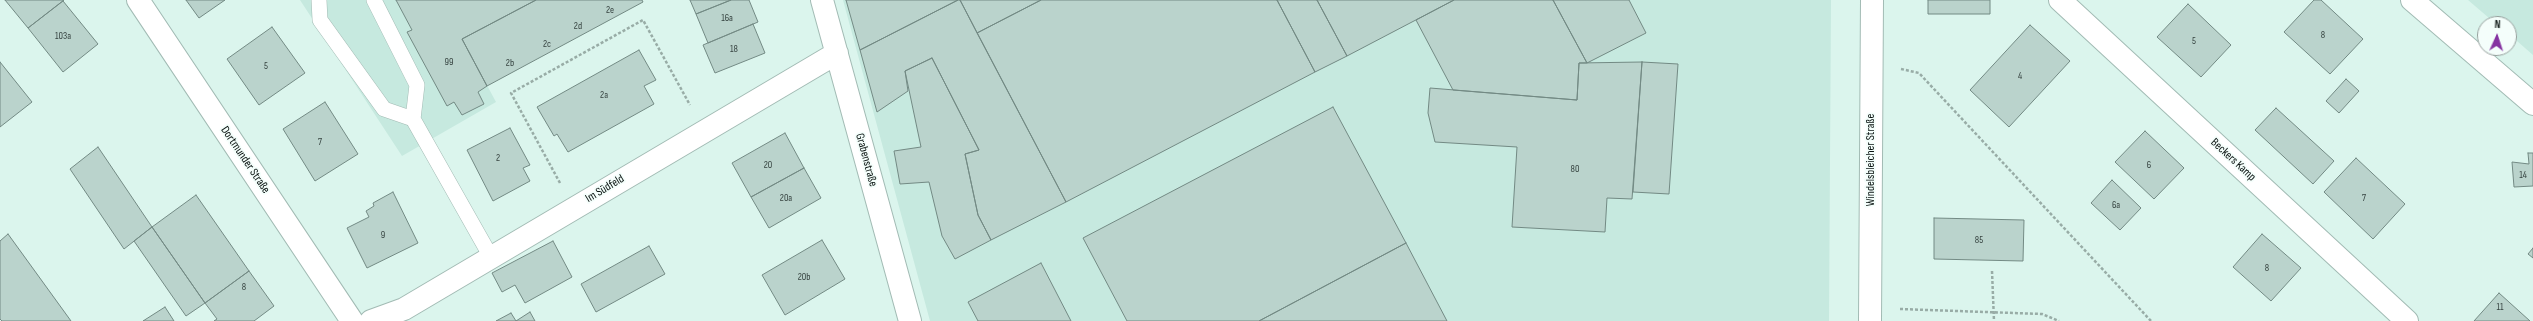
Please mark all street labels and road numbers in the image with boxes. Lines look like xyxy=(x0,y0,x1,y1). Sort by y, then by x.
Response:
street label: Windelsbleicher Straße xyxy=(1864,114,1878,206)
street label: Dortmunder Straße xyxy=(217,124,273,196)
street label: Grabenstraße xyxy=(852,132,880,188)
street label: Beckers Kamp xyxy=(2207,136,2259,184)
street label: Im Südfeld xyxy=(583,172,627,206)

